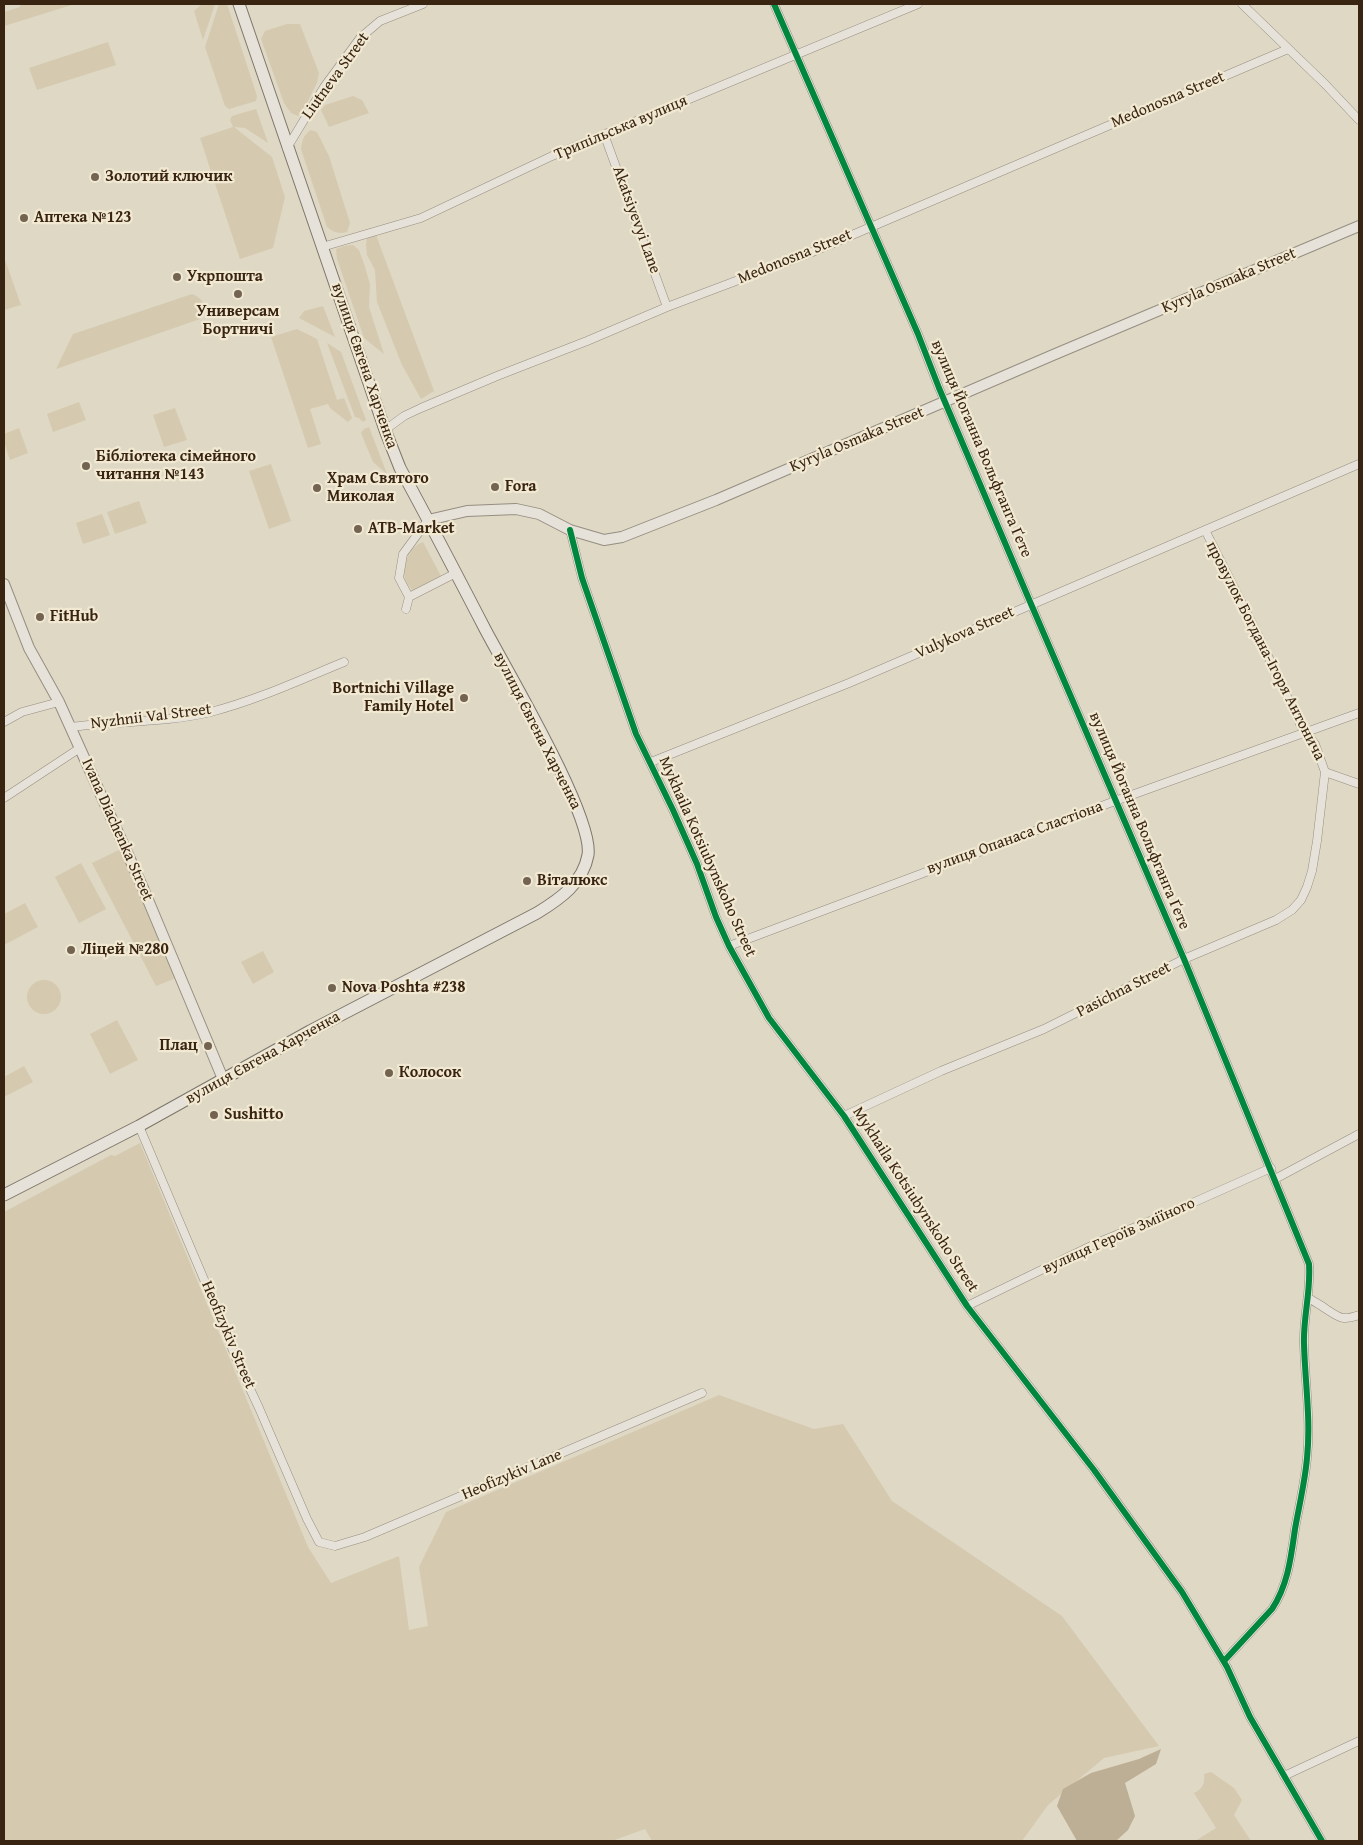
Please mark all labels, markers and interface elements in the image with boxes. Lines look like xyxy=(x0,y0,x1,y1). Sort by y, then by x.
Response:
street label: Liutneva Street xyxy=(298,29,374,123)
street label: Medonosna Street xyxy=(1108,67,1228,133)
street label: Трипільська вулиця xyxy=(552,91,690,165)
street label: Akatsiyevyi Lane xyxy=(608,164,664,276)
place label: Золотий ключик xyxy=(105,167,233,187)
marker: Золотий ключик xyxy=(89,171,101,183)
place label: Аптека №123 xyxy=(34,208,132,228)
marker: Аптека №123 xyxy=(18,212,30,224)
street label: Medonosna Street xyxy=(735,225,855,289)
street label: Kyryla Osmaka Street xyxy=(1159,244,1299,318)
place label: Укрпошта xyxy=(187,267,263,287)
marker: Укрпошта xyxy=(171,271,183,283)
street label: вулиця Євгена Харченка xyxy=(327,281,401,451)
marker: Универсам Бортничі xyxy=(232,288,244,300)
place label: Универсам Бортничі xyxy=(197,302,279,340)
street label: вулиця Йоганна Вольфганга Ґете xyxy=(926,337,1036,561)
street label: Kyryla Osmaka Street xyxy=(787,403,927,477)
place label: Бібліотека сімейного читання №143 xyxy=(96,447,256,485)
marker: Бібліотека сімейного читання №143 xyxy=(80,460,92,472)
place label: Храм Святого Миколая xyxy=(327,469,429,507)
place label: Fora xyxy=(505,477,537,497)
marker: Fora xyxy=(489,481,501,493)
marker: Храм Святого Миколая xyxy=(311,482,323,494)
place label: ATB-Market xyxy=(368,519,455,539)
marker: ATB-Market xyxy=(352,523,364,535)
street label: провулок Богдана-Ігоря Антонича xyxy=(1201,538,1329,764)
street label: Vulykova Street xyxy=(912,603,1018,663)
place label: FitHub xyxy=(50,607,98,627)
marker: FitHub xyxy=(34,611,46,623)
street label: вулиця Євгена Харченка xyxy=(489,649,585,813)
place label: Bortnichi Village Family Hotel xyxy=(333,679,454,717)
marker: Bortnichi Village Family Hotel xyxy=(458,692,470,704)
street label: Nyzhnii Val Street xyxy=(90,700,212,734)
street label: вулиця Йоганна Вольфганга Ґете xyxy=(1084,709,1194,933)
street label: Mykhaila Kotsiubynskoho Street xyxy=(654,754,760,960)
street label: Ivana Diachenka Street xyxy=(77,756,157,904)
street label: вулиця Опанаса Сластіона xyxy=(924,797,1106,879)
place label: Віталюкс xyxy=(537,871,607,891)
marker: Віталюкс xyxy=(521,875,533,887)
place label: Ліцей №280 xyxy=(81,940,169,960)
marker: Ліцей №280 xyxy=(65,944,77,956)
street label: Pasichna Street xyxy=(1074,958,1174,1022)
place label: Nova Poshta #238 xyxy=(342,978,466,998)
marker: Nova Poshta #238 xyxy=(326,982,338,994)
street label: вулиця Євгена Харченка xyxy=(182,1007,344,1109)
place label: Плац xyxy=(159,1036,198,1056)
marker: Плац xyxy=(202,1040,214,1052)
place label: Колосок xyxy=(399,1063,461,1083)
marker: Колосок xyxy=(383,1067,395,1079)
street label: Mykhaila Kotsiubynskoho Street xyxy=(848,1104,982,1296)
place label: Sushitto xyxy=(224,1105,283,1125)
marker: Sushitto xyxy=(208,1109,220,1121)
street label: вулиця Героїв Зміїного xyxy=(1040,1194,1198,1278)
street label: Heofizykiv Street xyxy=(197,1278,259,1392)
street label: Heofizykiv Lane xyxy=(459,1445,565,1505)

